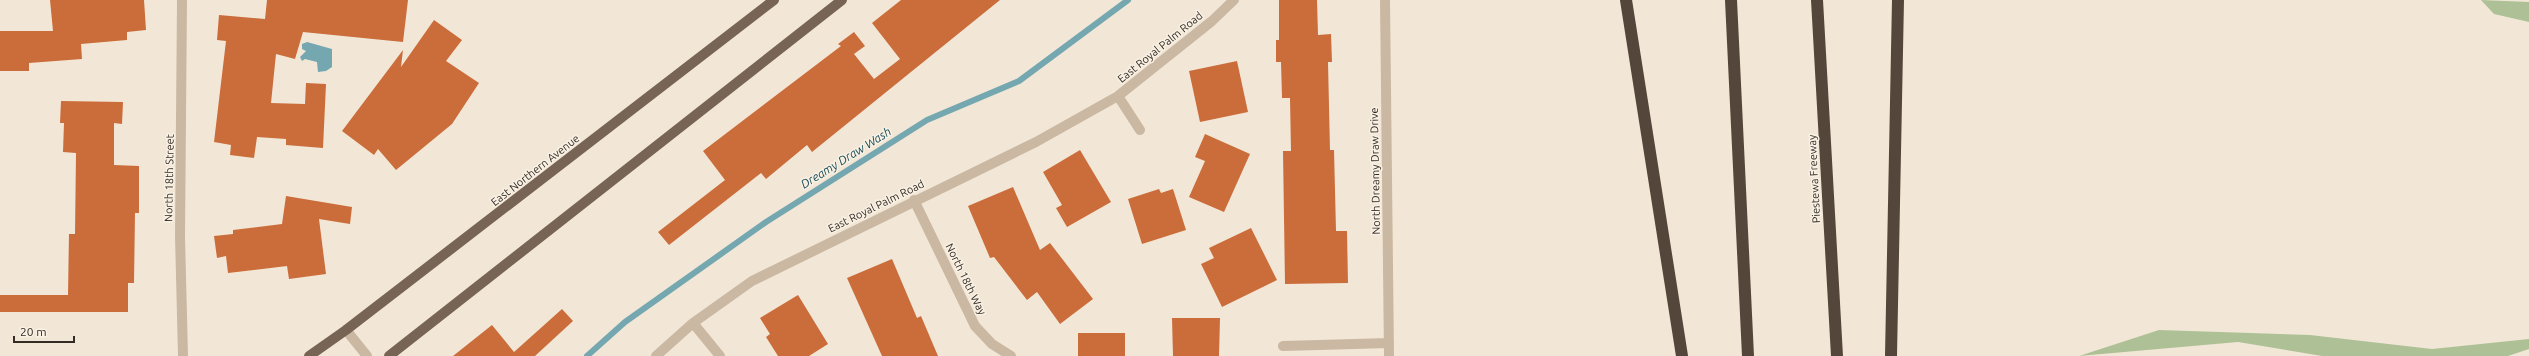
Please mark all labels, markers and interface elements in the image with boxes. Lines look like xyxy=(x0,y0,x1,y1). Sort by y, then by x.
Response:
street label: East Royal Palm Road xyxy=(1115,9,1205,85)
street label: North Dreamy Draw Drive xyxy=(1368,107,1382,235)
water label: Dreamy Draw Wash xyxy=(798,124,893,191)
street label: East Northern Avenue xyxy=(489,132,581,208)
street label: North 18th Street xyxy=(162,133,176,222)
street label: Piestewa Freeway xyxy=(1806,134,1822,224)
street label: East Royal Palm Road xyxy=(826,178,926,234)
street label: North 18th Way xyxy=(944,241,989,317)
scale bar xyxy=(14,318,74,344)
text: 20 m xyxy=(20,325,47,338)

